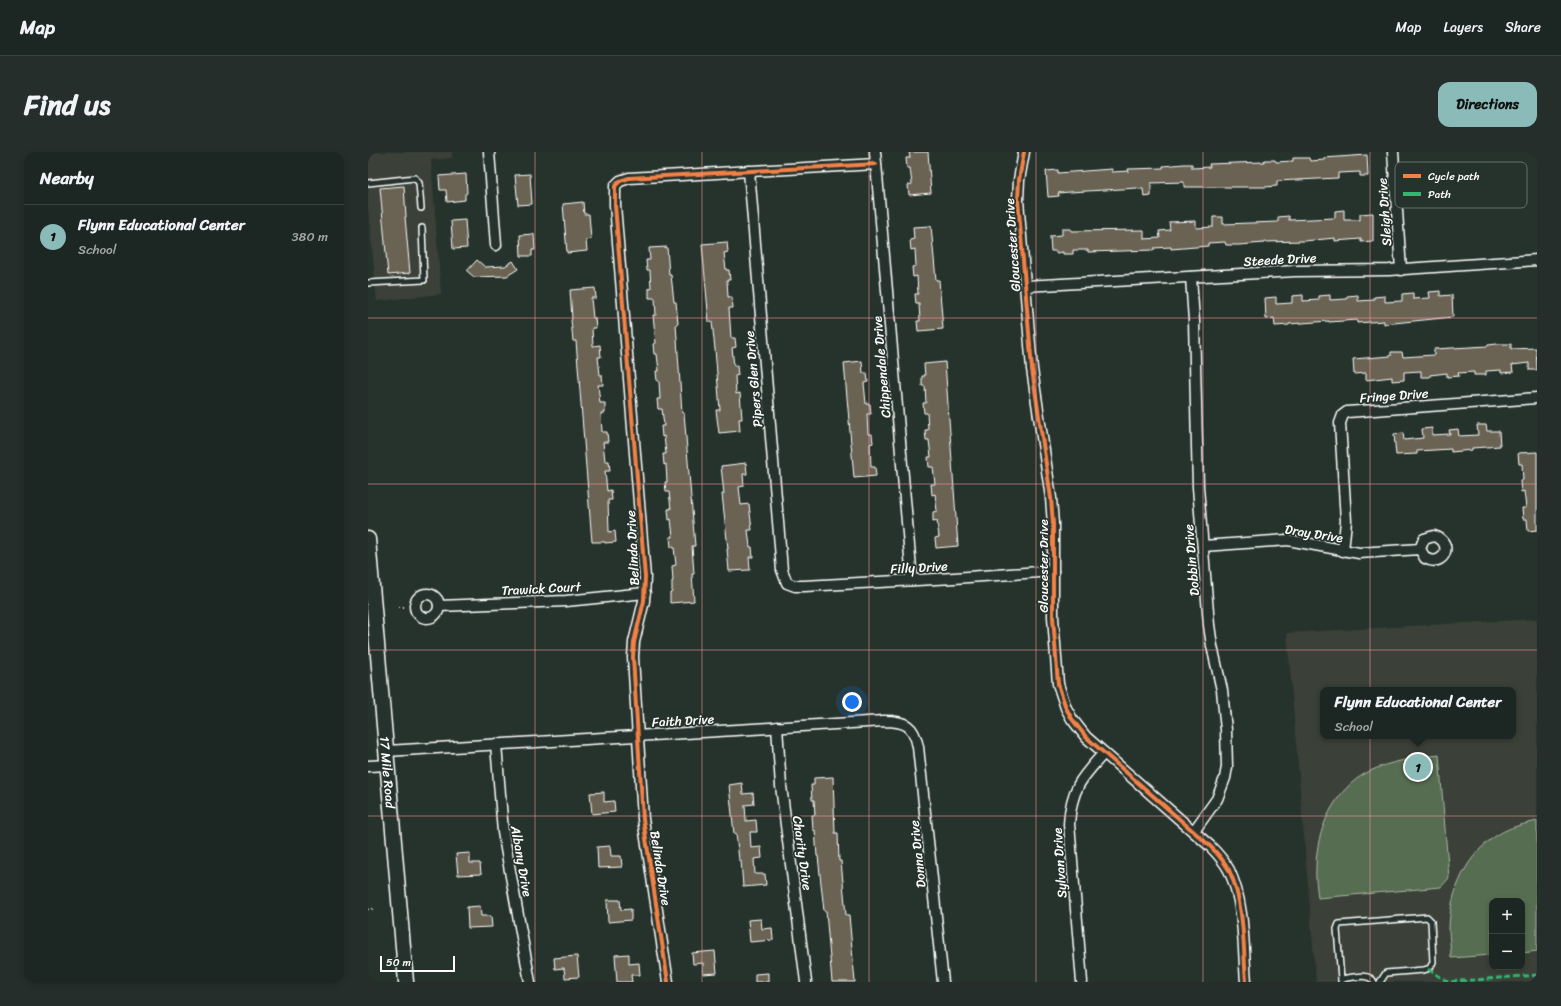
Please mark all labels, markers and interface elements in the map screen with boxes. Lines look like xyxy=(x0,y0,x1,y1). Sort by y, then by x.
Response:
text: Map xyxy=(20,11,55,44)
text: Map xyxy=(1396,15,1421,40)
text: Layers xyxy=(1443,15,1483,40)
text: Share xyxy=(1505,15,1541,40)
text: Find us xyxy=(24,80,111,129)
button: Directions xyxy=(1438,82,1537,127)
legend xyxy=(1395,162,1527,208)
text: Nearby xyxy=(40,163,94,193)
text: Cycle path xyxy=(1428,167,1480,186)
street label: Sleigh Drive xyxy=(1371,177,1398,247)
text: Path xyxy=(1428,185,1451,204)
street label: Gloucester Drive xyxy=(998,198,1027,292)
text: Flynn Educational Center xyxy=(78,212,245,238)
text: 1 xyxy=(50,225,56,248)
text: 380 m xyxy=(291,225,328,248)
text: School xyxy=(78,238,116,261)
street label: Steede Drive xyxy=(1243,246,1317,273)
street label: Chippendale Drive xyxy=(866,315,897,419)
street label: Pipers Glen Drive xyxy=(738,329,769,428)
street label: Fringe Drive xyxy=(1359,382,1430,409)
street label: Belinda Drive xyxy=(619,509,646,586)
street label: Dray Drive xyxy=(1283,518,1345,549)
street label: Gloucester Drive xyxy=(1032,519,1055,613)
street label: Dobbin Drive xyxy=(1177,523,1206,597)
street label: Filly Drive xyxy=(890,554,949,580)
street label: Trawick Court xyxy=(501,575,582,602)
popup xyxy=(1320,687,1516,739)
text: Flynn Educational Center xyxy=(1335,689,1501,715)
your location xyxy=(842,692,862,712)
street label: Faith Drive xyxy=(651,707,715,734)
text: School xyxy=(1335,715,1373,738)
street label: 17 Mile Road xyxy=(373,735,402,810)
pin: 1 xyxy=(1405,752,1431,782)
street label: Charity Drive xyxy=(786,814,819,892)
street label: Donna Drive xyxy=(902,819,932,889)
street label: Albany Drive xyxy=(504,823,539,898)
street label: Sylvan Drive xyxy=(1046,827,1073,899)
street label: Belinda Drive xyxy=(643,829,678,907)
map controls xyxy=(1489,898,1525,970)
button: + xyxy=(1489,898,1525,934)
button: − xyxy=(1489,934,1525,970)
text: 50 m xyxy=(386,953,411,972)
scale bar xyxy=(380,954,455,973)

